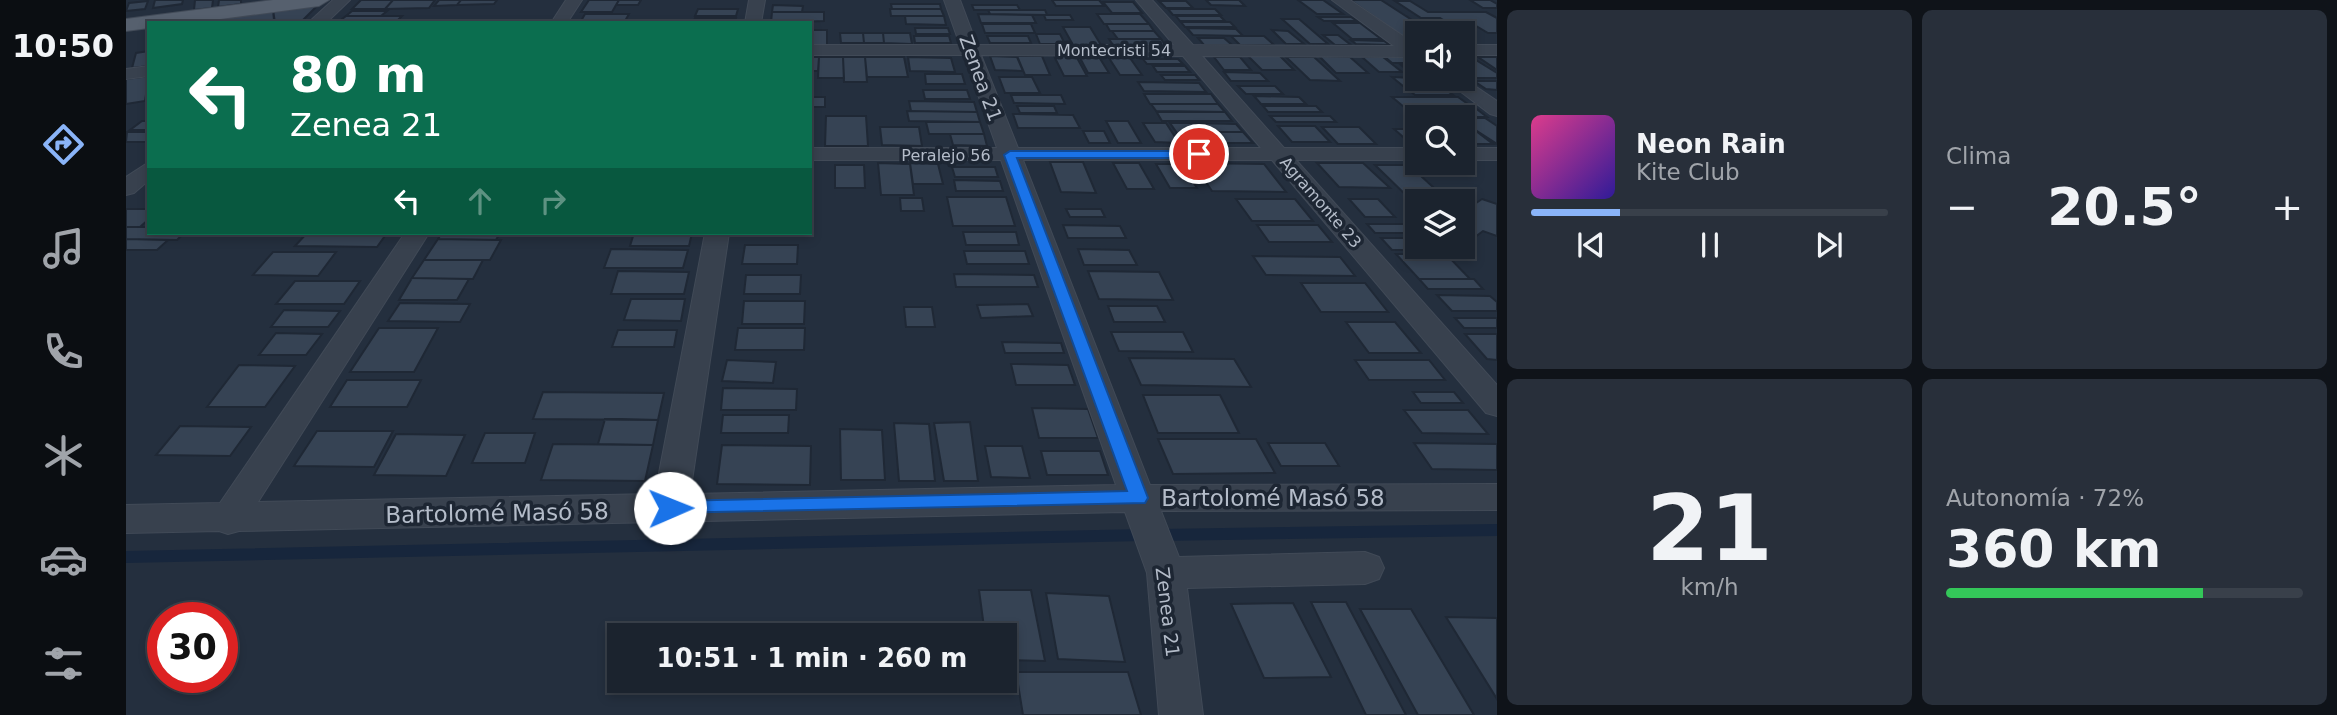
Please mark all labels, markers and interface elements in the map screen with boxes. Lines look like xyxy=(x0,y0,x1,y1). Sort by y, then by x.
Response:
map controls xyxy=(1405,21,1475,259)
button: sound xyxy=(1405,21,1475,91)
text: 10:50 xyxy=(12,27,114,65)
street label: Zenea 21 xyxy=(955,32,1007,124)
street label: Montecristi 54 xyxy=(1057,41,1171,60)
text: 80 m xyxy=(290,47,426,104)
icon: left xyxy=(175,49,266,140)
button: search xyxy=(1405,105,1475,175)
text: Zenea 21 xyxy=(290,106,442,144)
icon: directions xyxy=(39,120,88,169)
pin xyxy=(1169,124,1229,184)
text: Neon Rain xyxy=(1636,129,1786,159)
icon: arrive xyxy=(1180,135,1218,173)
text: Clima xyxy=(1946,143,2011,169)
street label: Peralejo 56 xyxy=(901,146,991,165)
street label: Agramonte 23 xyxy=(1276,153,1365,252)
text: Kite Club xyxy=(1636,159,1740,185)
text: 20.5° xyxy=(2047,177,2202,237)
icon: left xyxy=(388,182,426,220)
icon: ahead xyxy=(461,182,499,220)
icon: right xyxy=(534,182,572,220)
text: − xyxy=(1946,185,1978,229)
text: + xyxy=(2271,185,2303,229)
button: layers xyxy=(1405,189,1475,259)
icon: music xyxy=(39,224,88,273)
icon: previous xyxy=(1572,226,1610,264)
icon: pause xyxy=(1691,226,1729,264)
icon: next xyxy=(1810,226,1848,264)
icon: phone xyxy=(39,327,88,376)
icon: climate xyxy=(39,431,88,480)
position arrow xyxy=(633,471,707,545)
text: 21 xyxy=(1646,476,1773,581)
street label: Bartolomé Masó 58 xyxy=(1161,485,1385,511)
text: Autonomía · 72% xyxy=(1946,485,2144,511)
street label: Bartolomé Masó 58 xyxy=(385,498,609,528)
text: 360 km xyxy=(1946,519,2161,579)
icon: car xyxy=(39,535,88,584)
street label: Zenea 21 xyxy=(1152,566,1184,658)
text: km/h xyxy=(1680,574,1739,600)
speed limit sign: 30 xyxy=(147,602,238,693)
icon: filters xyxy=(39,639,88,688)
text: 10:51 · 1 min · 260 m xyxy=(657,643,967,673)

